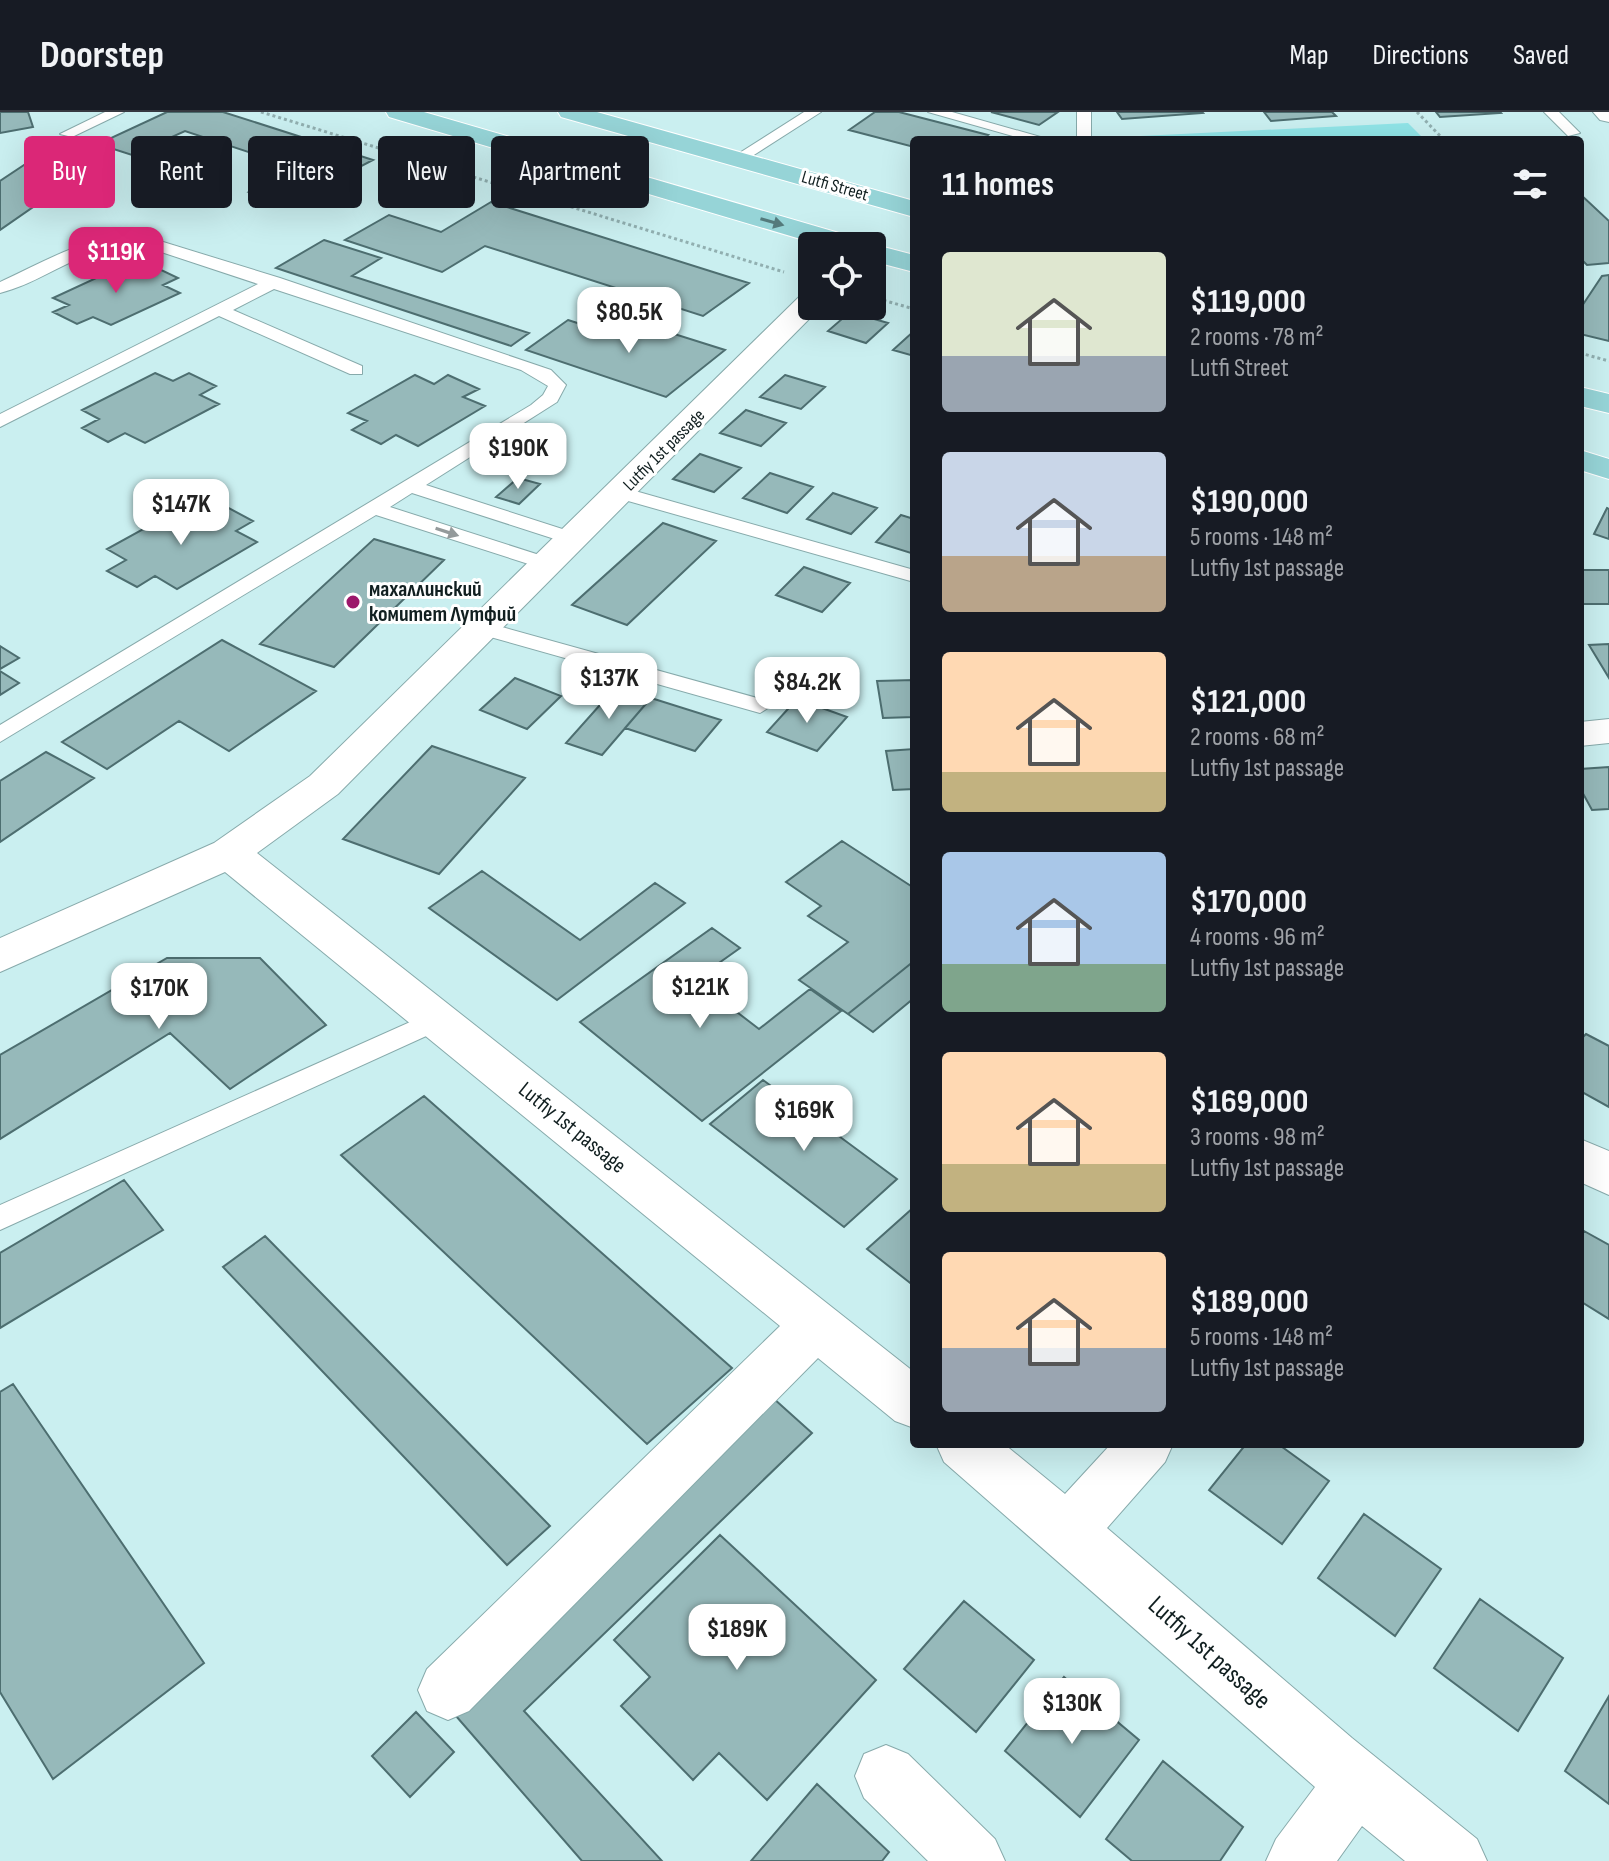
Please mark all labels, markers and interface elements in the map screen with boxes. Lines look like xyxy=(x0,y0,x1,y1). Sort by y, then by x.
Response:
text: Doorstep xyxy=(40,33,164,78)
text: Map xyxy=(1290,39,1329,72)
text: Directions xyxy=(1373,39,1469,72)
text: Saved xyxy=(1513,39,1569,72)
chip: Buy xyxy=(24,136,115,208)
chip: Rent xyxy=(131,136,232,208)
chip: Filters xyxy=(248,136,362,208)
chip: New xyxy=(378,136,475,208)
chip: Apartment xyxy=(491,136,649,208)
icon: filters xyxy=(1508,162,1552,206)
text: 11 homes xyxy=(942,164,1054,205)
street label: Lutfi Street xyxy=(799,166,871,206)
one-way arrow xyxy=(761,216,785,229)
pin: $119K xyxy=(60,227,172,295)
map controls xyxy=(798,232,886,320)
button: locate xyxy=(798,232,886,320)
text: $119K xyxy=(87,237,145,268)
text: $119,000 xyxy=(1190,281,1306,322)
icon: home xyxy=(1006,284,1102,380)
pin: $80.5K xyxy=(564,287,694,355)
text: $80.5K xyxy=(595,297,663,328)
text: 2 rooms · 78 m² xyxy=(1190,322,1324,353)
text: Lutfi Street xyxy=(1190,353,1289,384)
street label: Lutfiy 1st passage xyxy=(619,405,709,495)
pin: $190K xyxy=(462,423,574,491)
text: $190K xyxy=(487,433,549,464)
pin: $147K xyxy=(125,479,237,547)
text: $190,000 xyxy=(1190,481,1309,522)
icon: home xyxy=(1006,484,1102,580)
text: $147K xyxy=(151,489,211,520)
text: 5 rooms · 148 m² xyxy=(1190,522,1333,553)
one-way arrow xyxy=(436,526,460,539)
text: Lutfiy 1st passage xyxy=(1190,553,1344,584)
place label: махаллинский комитет Лутфий xyxy=(369,576,516,628)
marker: махаллинский комитет Лутфий xyxy=(344,593,362,611)
pin: $137K xyxy=(553,653,665,721)
pin: $84.2K xyxy=(742,657,872,725)
text: $137K xyxy=(579,663,639,694)
text: $84.2K xyxy=(773,667,841,698)
text: $121,000 xyxy=(1190,681,1306,722)
icon: home xyxy=(1006,684,1102,780)
text: 2 rooms · 68 m² xyxy=(1190,722,1325,753)
text: Lutfiy 1st passage xyxy=(1190,753,1344,784)
text: $170,000 xyxy=(1190,881,1307,922)
icon: home xyxy=(1006,884,1102,980)
text: 4 rooms · 96 m² xyxy=(1190,922,1325,953)
text: Lutfiy 1st passage xyxy=(1190,953,1344,984)
pin: $121K xyxy=(644,962,756,1030)
pin: $170K xyxy=(103,963,215,1031)
text: $121K xyxy=(671,972,729,1003)
text: $170K xyxy=(129,973,189,1004)
street label: Lutfiy 1st passage xyxy=(513,1076,631,1180)
text: $169,000 xyxy=(1190,1081,1308,1122)
icon: home xyxy=(1006,1084,1102,1180)
pin: $169K xyxy=(748,1085,860,1153)
text: $169K xyxy=(774,1095,834,1126)
text: 3 rooms · 98 m² xyxy=(1190,1122,1325,1153)
text: Lutfiy 1st passage xyxy=(1190,1153,1344,1184)
text: $189,000 xyxy=(1190,1281,1309,1322)
icon: home xyxy=(1006,1284,1102,1380)
text: 5 rooms · 148 m² xyxy=(1190,1322,1333,1353)
text: Lutfiy 1st passage xyxy=(1190,1353,1344,1384)
street label: Lutfiy 1st passage xyxy=(1141,1590,1277,1716)
pin: $189K xyxy=(681,1604,793,1672)
text: $189K xyxy=(707,1614,767,1645)
pin: $130K xyxy=(1016,1678,1128,1746)
text: $130K xyxy=(1042,1688,1102,1719)

